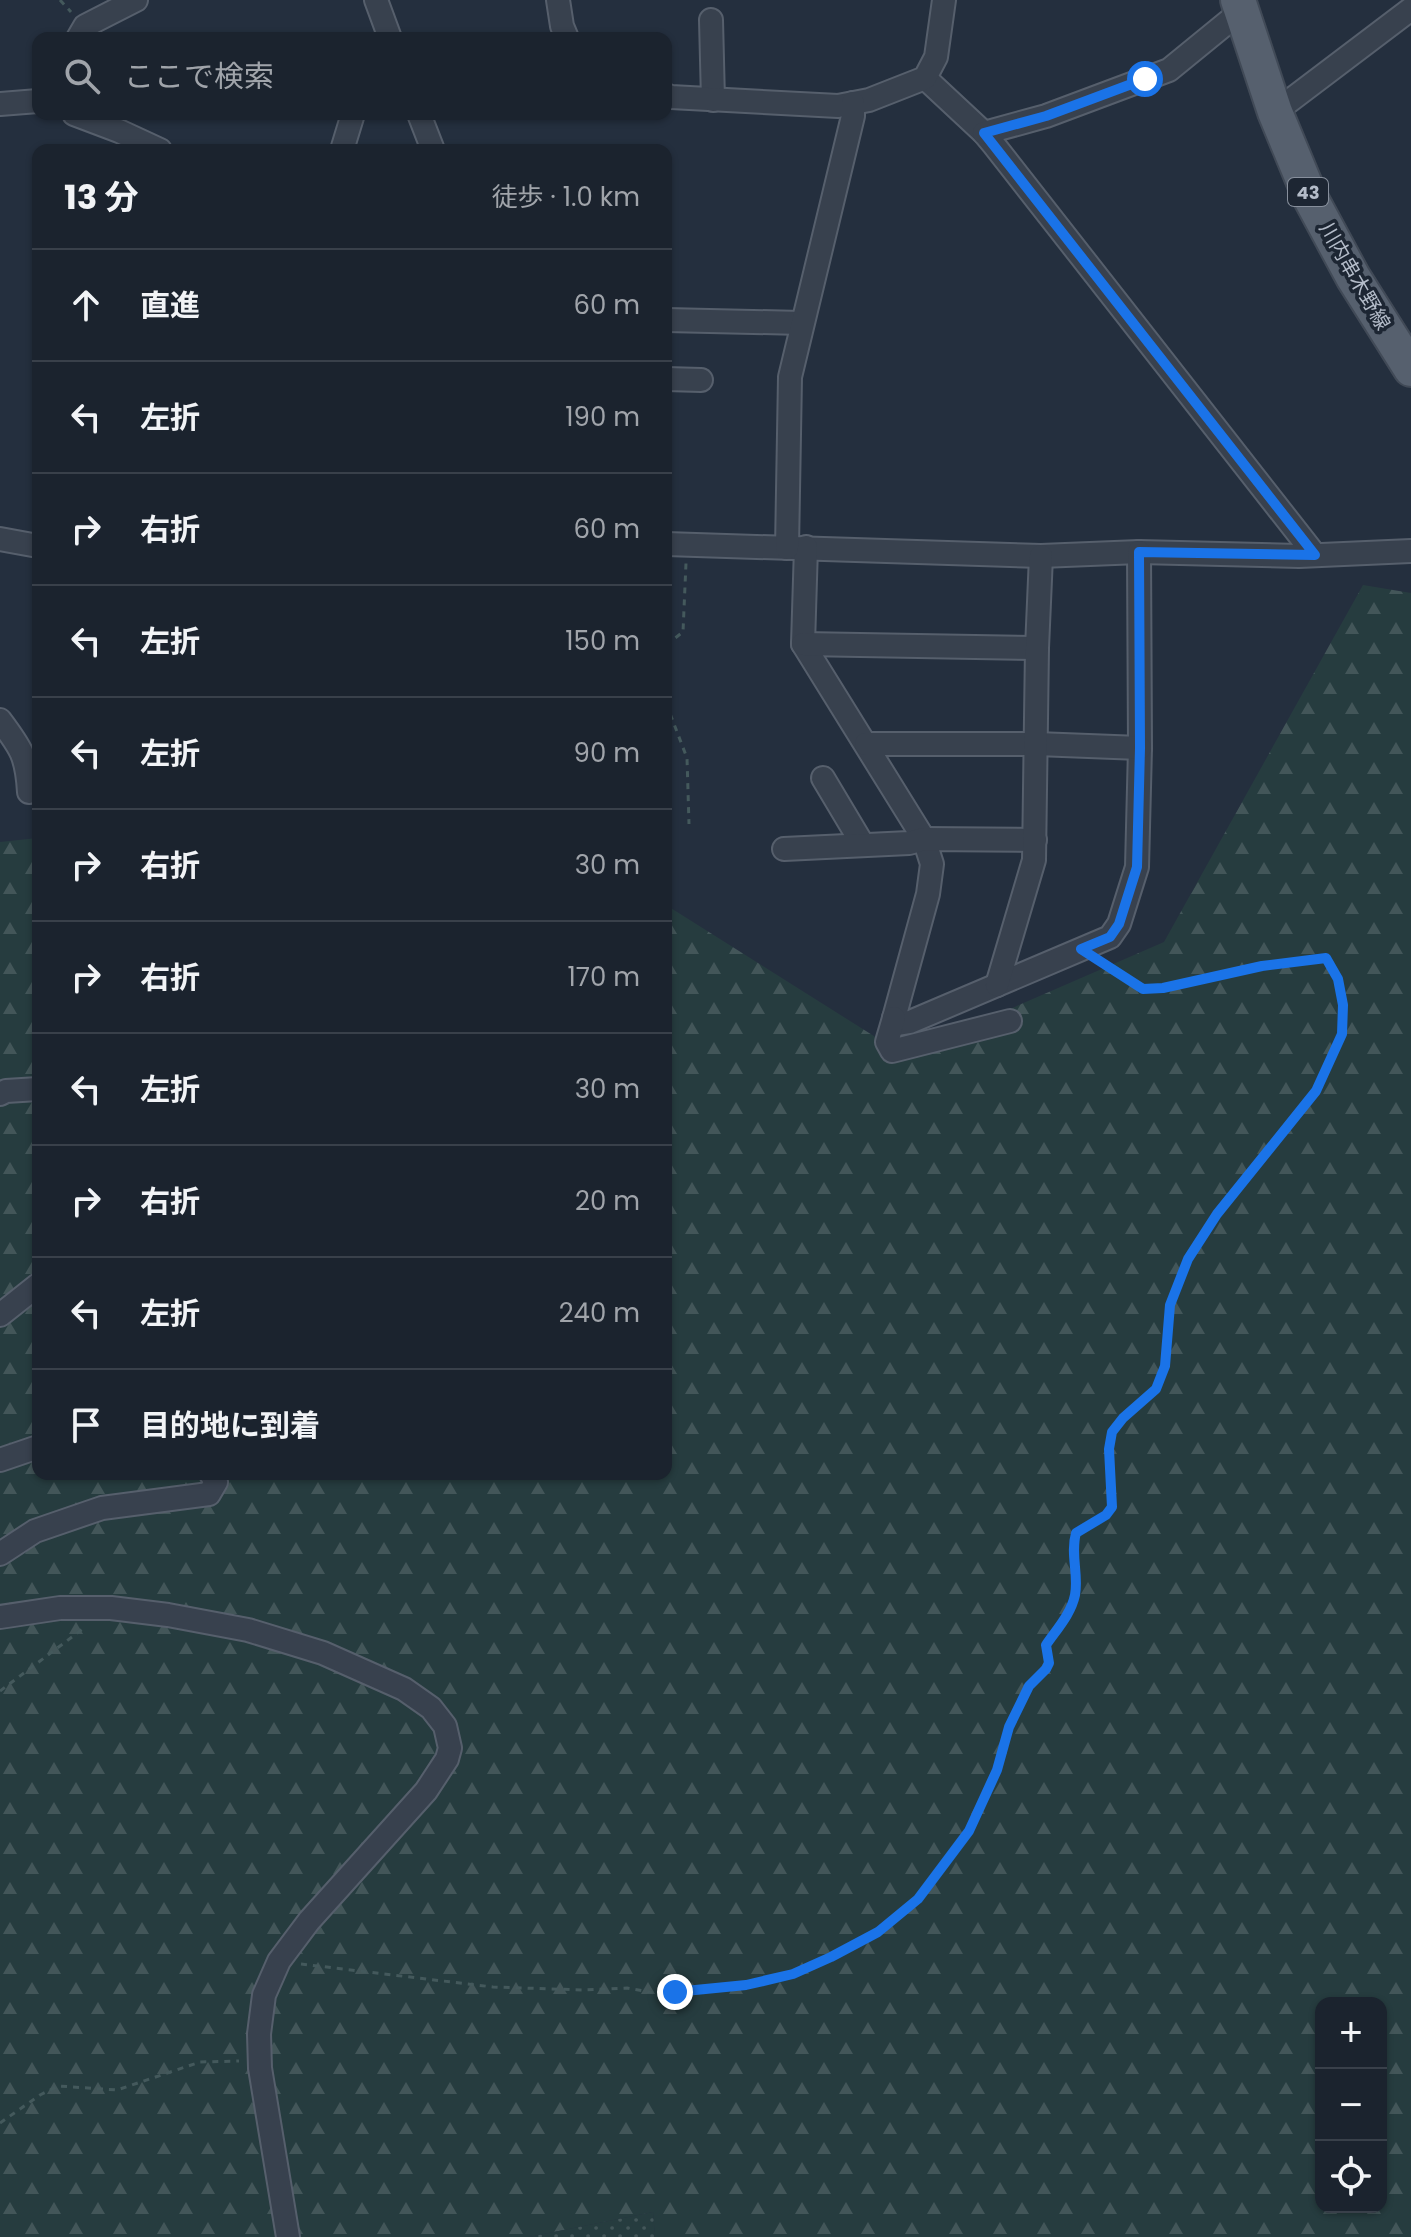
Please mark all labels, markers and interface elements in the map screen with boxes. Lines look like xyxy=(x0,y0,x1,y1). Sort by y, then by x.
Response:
search box xyxy=(32,32,672,120)
icon: search xyxy=(60,54,104,98)
text: ここで検索 xyxy=(124,55,274,98)
route start xyxy=(1127,61,1163,97)
text: 13 分 xyxy=(64,173,139,221)
road number: 43 xyxy=(1288,178,1328,206)
text: 徒歩 · 1.0 km xyxy=(491,179,640,215)
street label: 川内串木野線 xyxy=(1313,217,1397,335)
icon: ahead xyxy=(64,283,108,327)
text: 直進 xyxy=(140,284,200,327)
text: 60 m xyxy=(573,287,640,323)
icon: left xyxy=(64,395,108,439)
text: 左折 xyxy=(140,396,200,439)
text: 190 m xyxy=(565,399,640,435)
icon: right xyxy=(64,507,108,551)
text: 右折 xyxy=(140,508,200,551)
text: 60 m xyxy=(573,511,640,547)
icon: left xyxy=(64,619,108,663)
text: 左折 xyxy=(140,620,200,663)
text: 150 m xyxy=(565,623,640,659)
icon: left xyxy=(64,731,108,775)
text: 左折 xyxy=(140,732,200,775)
text: 90 m xyxy=(574,735,640,771)
icon: right xyxy=(64,843,108,887)
text: 右折 xyxy=(140,844,200,887)
text: 30 m xyxy=(575,847,640,883)
icon: right xyxy=(64,955,108,999)
text: 右折 xyxy=(140,956,200,999)
text: 170 m xyxy=(567,959,640,995)
icon: left xyxy=(64,1067,108,1111)
text: 左折 xyxy=(140,1068,200,1111)
text: 30 m xyxy=(575,1071,640,1107)
icon: right xyxy=(64,1179,108,1223)
text: 右折 xyxy=(140,1180,200,1223)
text: 20 m xyxy=(575,1183,640,1219)
icon: left xyxy=(64,1291,108,1335)
text: 左折 xyxy=(140,1292,200,1335)
text: 240 m xyxy=(559,1295,640,1331)
icon: arrive xyxy=(64,1403,108,1447)
text: 目的地に到着 xyxy=(140,1404,320,1447)
route end xyxy=(657,1974,693,2010)
map controls xyxy=(1315,1997,1387,2213)
button: + xyxy=(1315,1997,1387,2069)
button: − xyxy=(1315,2069,1387,2141)
button: locate xyxy=(1315,2141,1387,2213)

